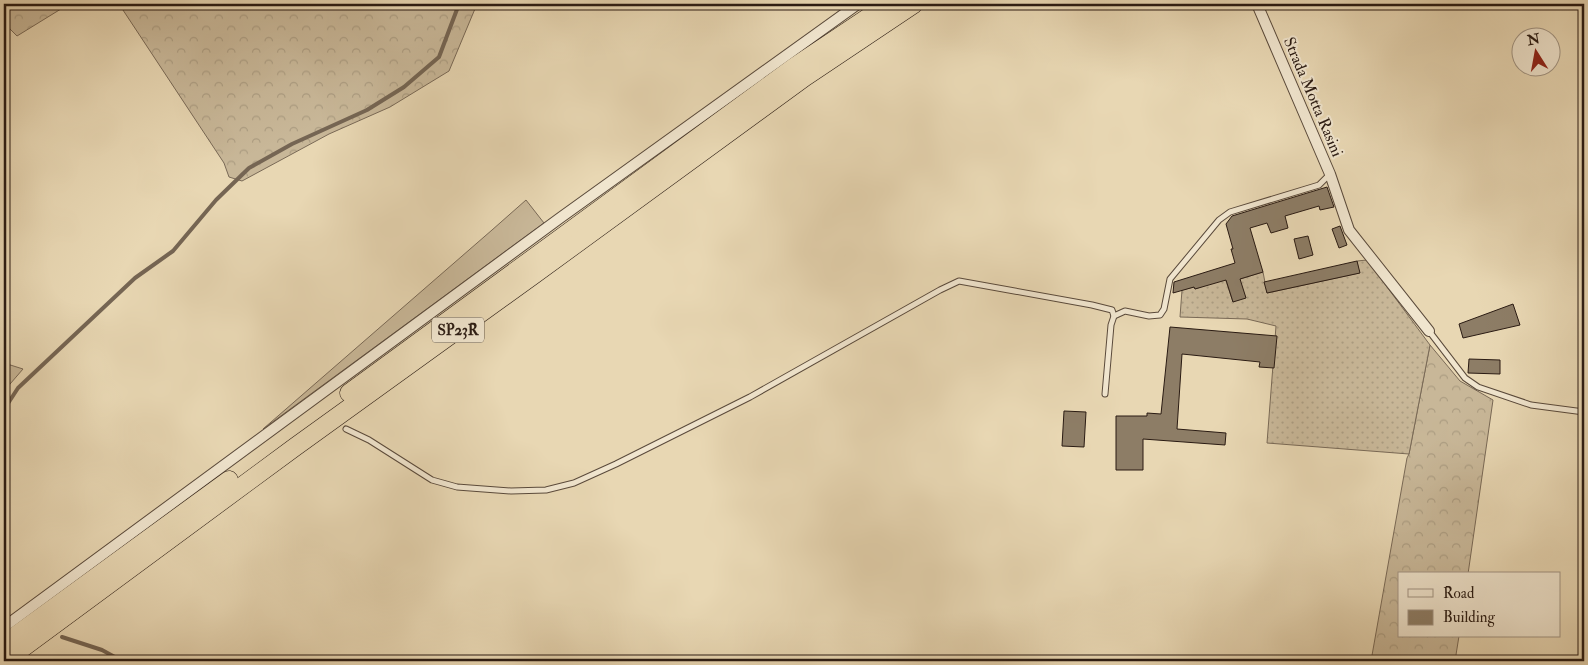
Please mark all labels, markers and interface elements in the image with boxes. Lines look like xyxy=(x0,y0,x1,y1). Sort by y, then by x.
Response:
north arrow xyxy=(1510,28,1560,78)
text: N xyxy=(1525,30,1542,49)
street label: Strada Motta Rasini xyxy=(1279,34,1347,160)
road number: SP23R xyxy=(432,318,484,342)
legend xyxy=(1398,572,1560,638)
text: Road xyxy=(1443,584,1475,603)
text: Building xyxy=(1443,608,1495,627)

